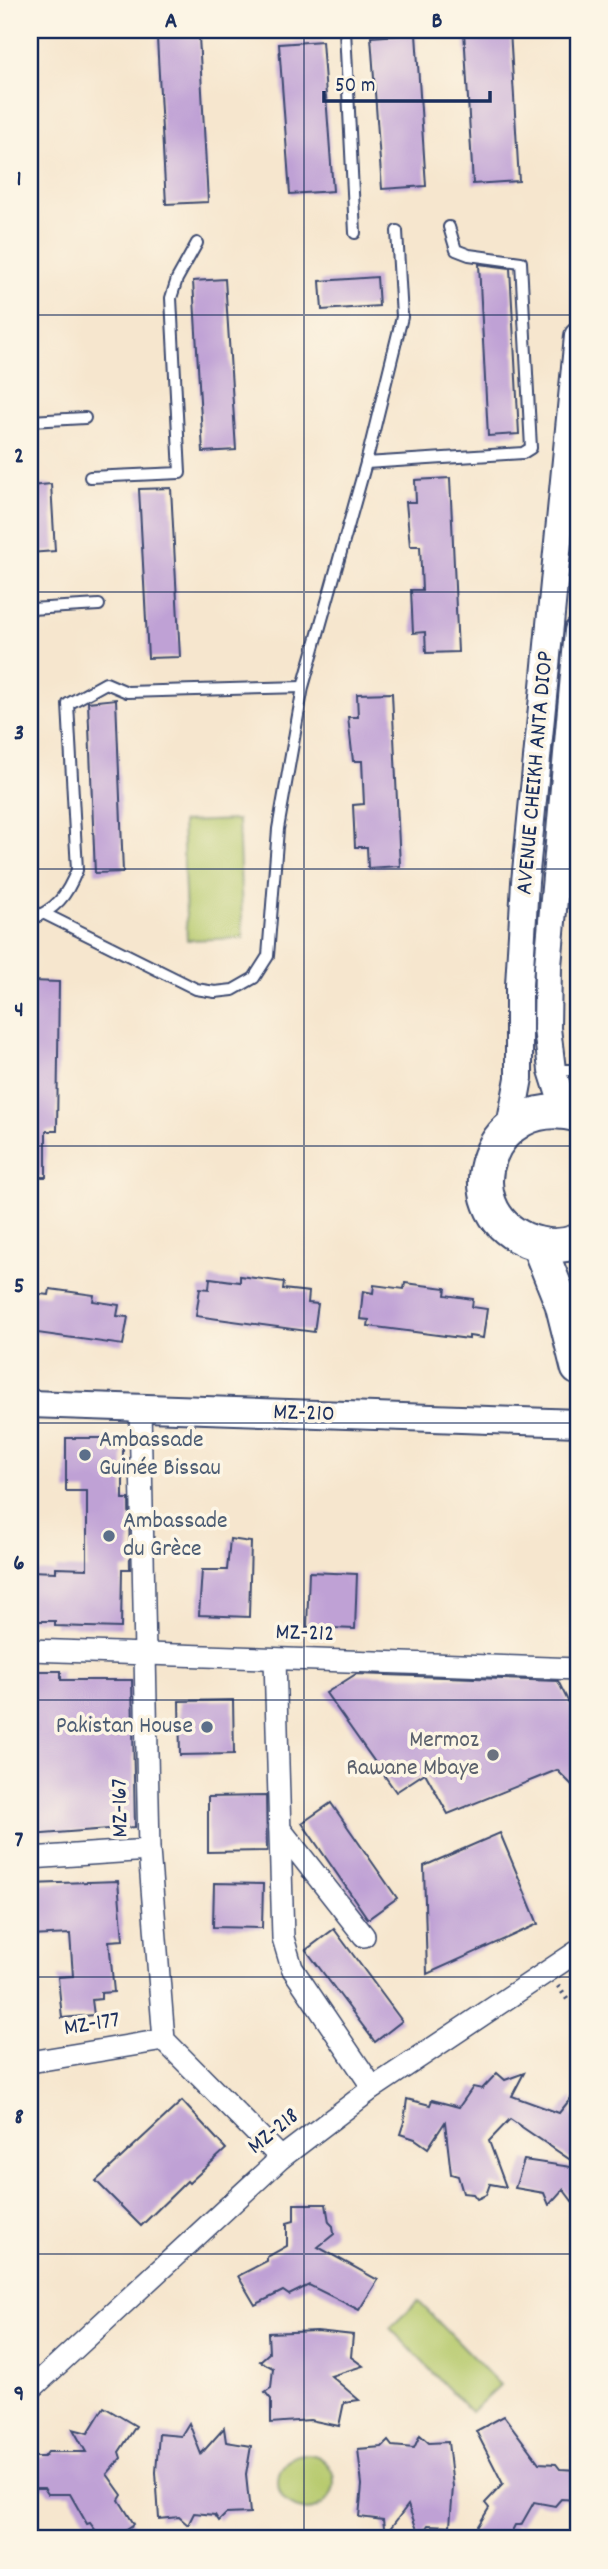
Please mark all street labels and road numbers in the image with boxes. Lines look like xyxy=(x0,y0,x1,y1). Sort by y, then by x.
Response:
street label: AVENUE CHEIKH ANTA DIOP xyxy=(508,650,564,896)
street label: MZ-210 xyxy=(273,1396,335,1432)
street label: MZ-212 xyxy=(275,1616,335,1652)
street label: MZ-167 xyxy=(103,1778,139,1838)
street label: MZ-177 xyxy=(61,2004,123,2046)
street label: MZ-218 xyxy=(241,2100,307,2164)

